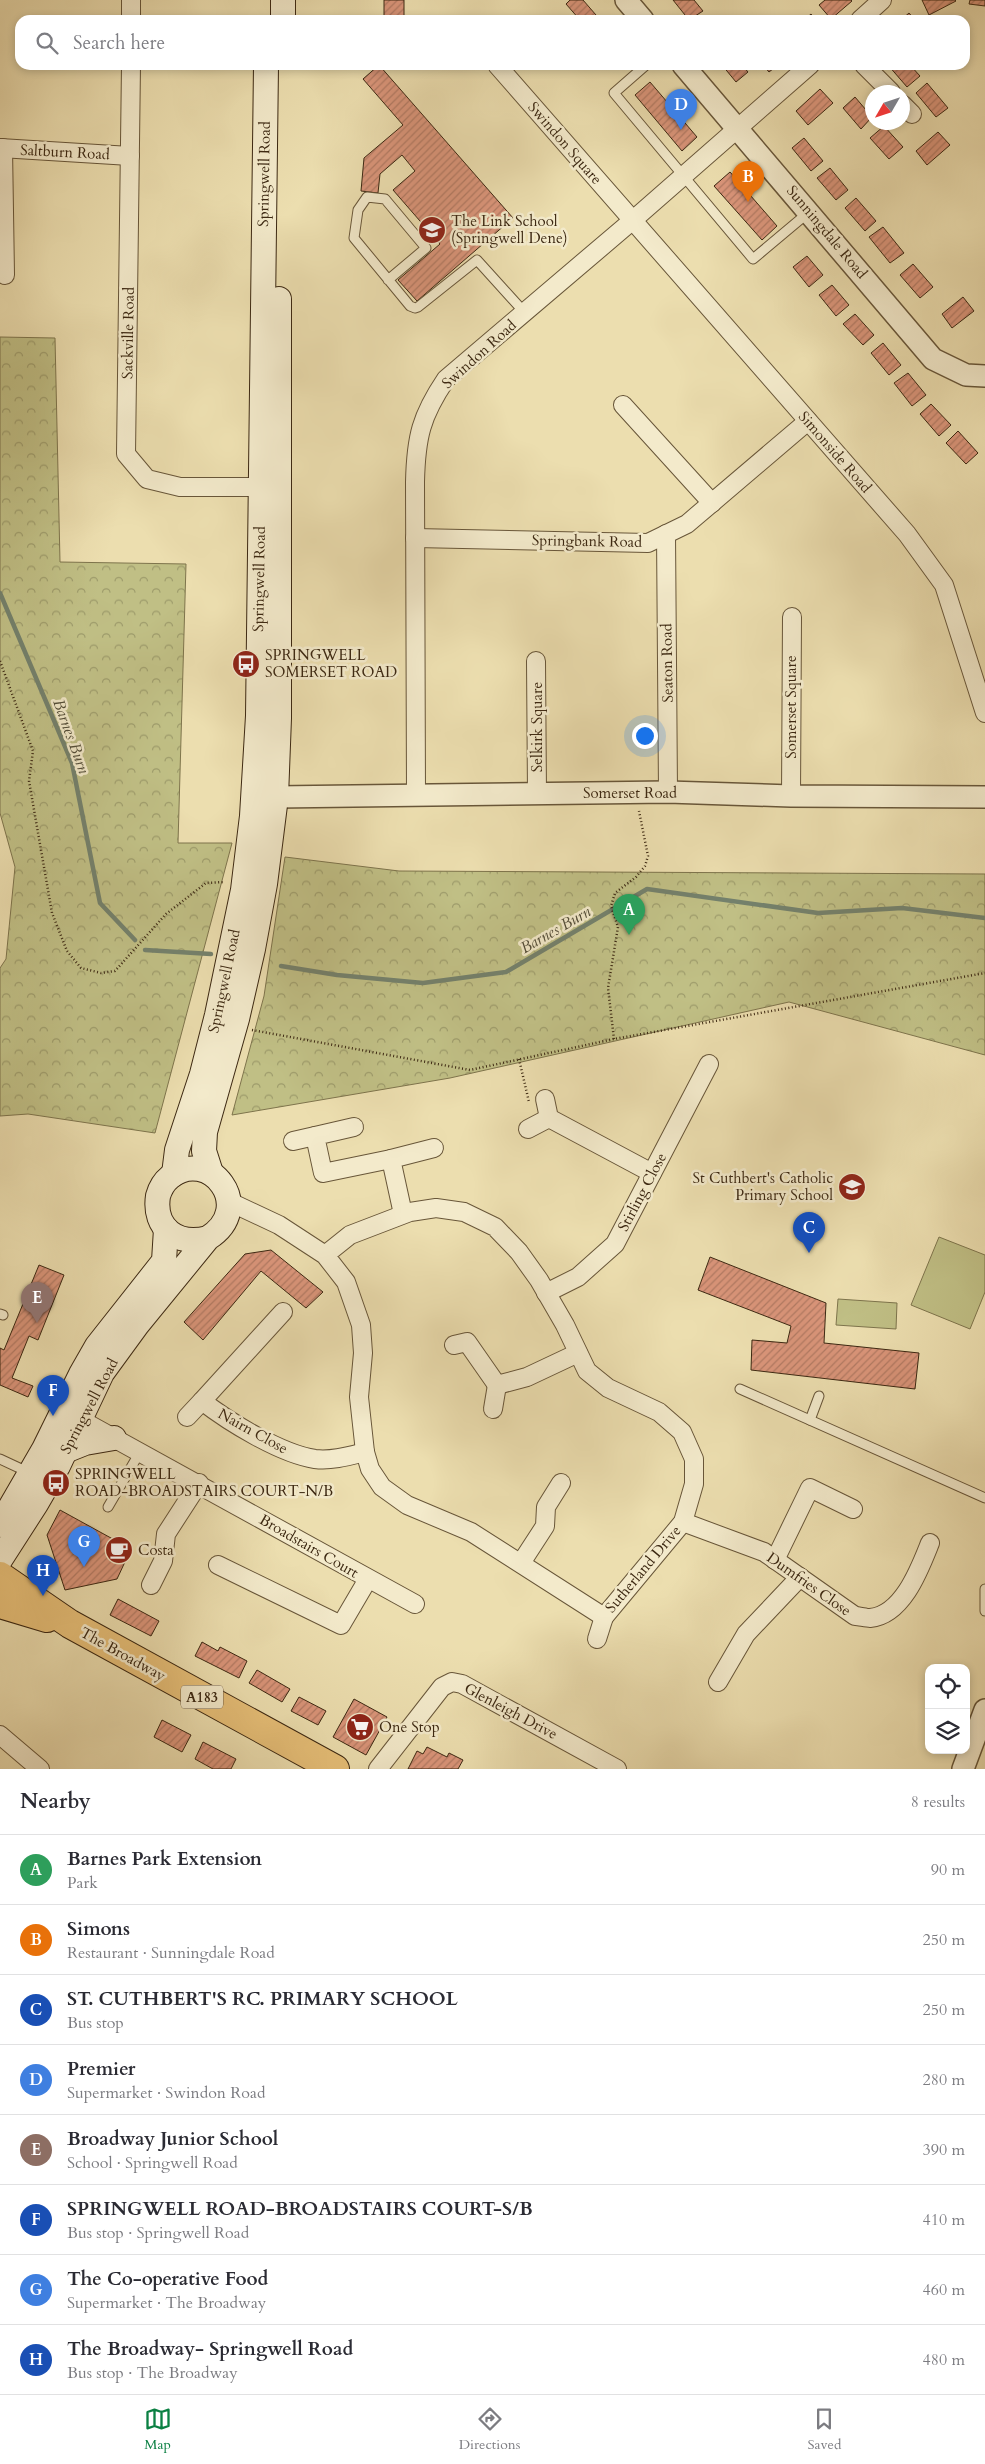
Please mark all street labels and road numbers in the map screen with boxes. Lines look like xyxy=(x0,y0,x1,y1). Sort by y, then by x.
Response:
street label: Swindon Square xyxy=(524,97,607,189)
street label: Springwell Road xyxy=(253,121,275,227)
street label: Saltburn Road xyxy=(20,140,110,164)
street label: Sunningdale Road xyxy=(782,181,872,283)
street label: Sackville Road xyxy=(117,287,139,379)
street label: Swindon Road xyxy=(437,315,521,393)
street label: Simonside Road xyxy=(794,407,876,497)
street label: Springwell Road xyxy=(248,526,270,632)
street label: Springbank Road xyxy=(532,530,642,552)
street label: Seaton Road xyxy=(656,623,678,703)
street label: Somerset Square xyxy=(781,655,801,759)
street label: Selkirk Square xyxy=(527,682,547,772)
street label: Somerset Road xyxy=(583,783,677,803)
street label: Springwell Road xyxy=(203,927,245,1035)
street label: Stirling Close xyxy=(613,1149,671,1235)
street label: Springwell Road xyxy=(55,1355,123,1457)
street label: Nairn Close xyxy=(215,1404,292,1458)
street label: Broadstairs Court xyxy=(256,1510,362,1583)
street label: Sutherland Drive xyxy=(601,1521,686,1617)
street label: Dumfries Close xyxy=(763,1548,855,1621)
street label: The Broadway xyxy=(77,1622,169,1686)
street label: Glenleigh Drive xyxy=(461,1678,561,1744)
road number: A183 xyxy=(181,1685,223,1708)

